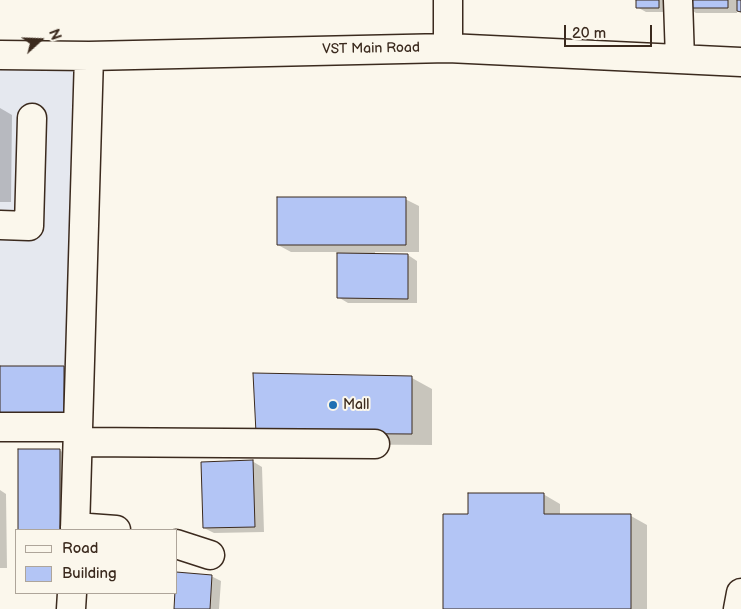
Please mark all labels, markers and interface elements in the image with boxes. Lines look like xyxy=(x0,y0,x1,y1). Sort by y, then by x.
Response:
north arrow xyxy=(15,15,65,65)
scale bar xyxy=(566,15,654,47)
text: 20 m xyxy=(572,24,606,43)
text: N xyxy=(45,27,64,43)
street label: VST Main Road xyxy=(322,40,420,58)
place label: Mall xyxy=(343,397,369,413)
marker: Mall xyxy=(327,399,339,411)
legend xyxy=(15,529,178,594)
text: Road xyxy=(62,539,98,558)
text: Building xyxy=(62,564,117,583)

